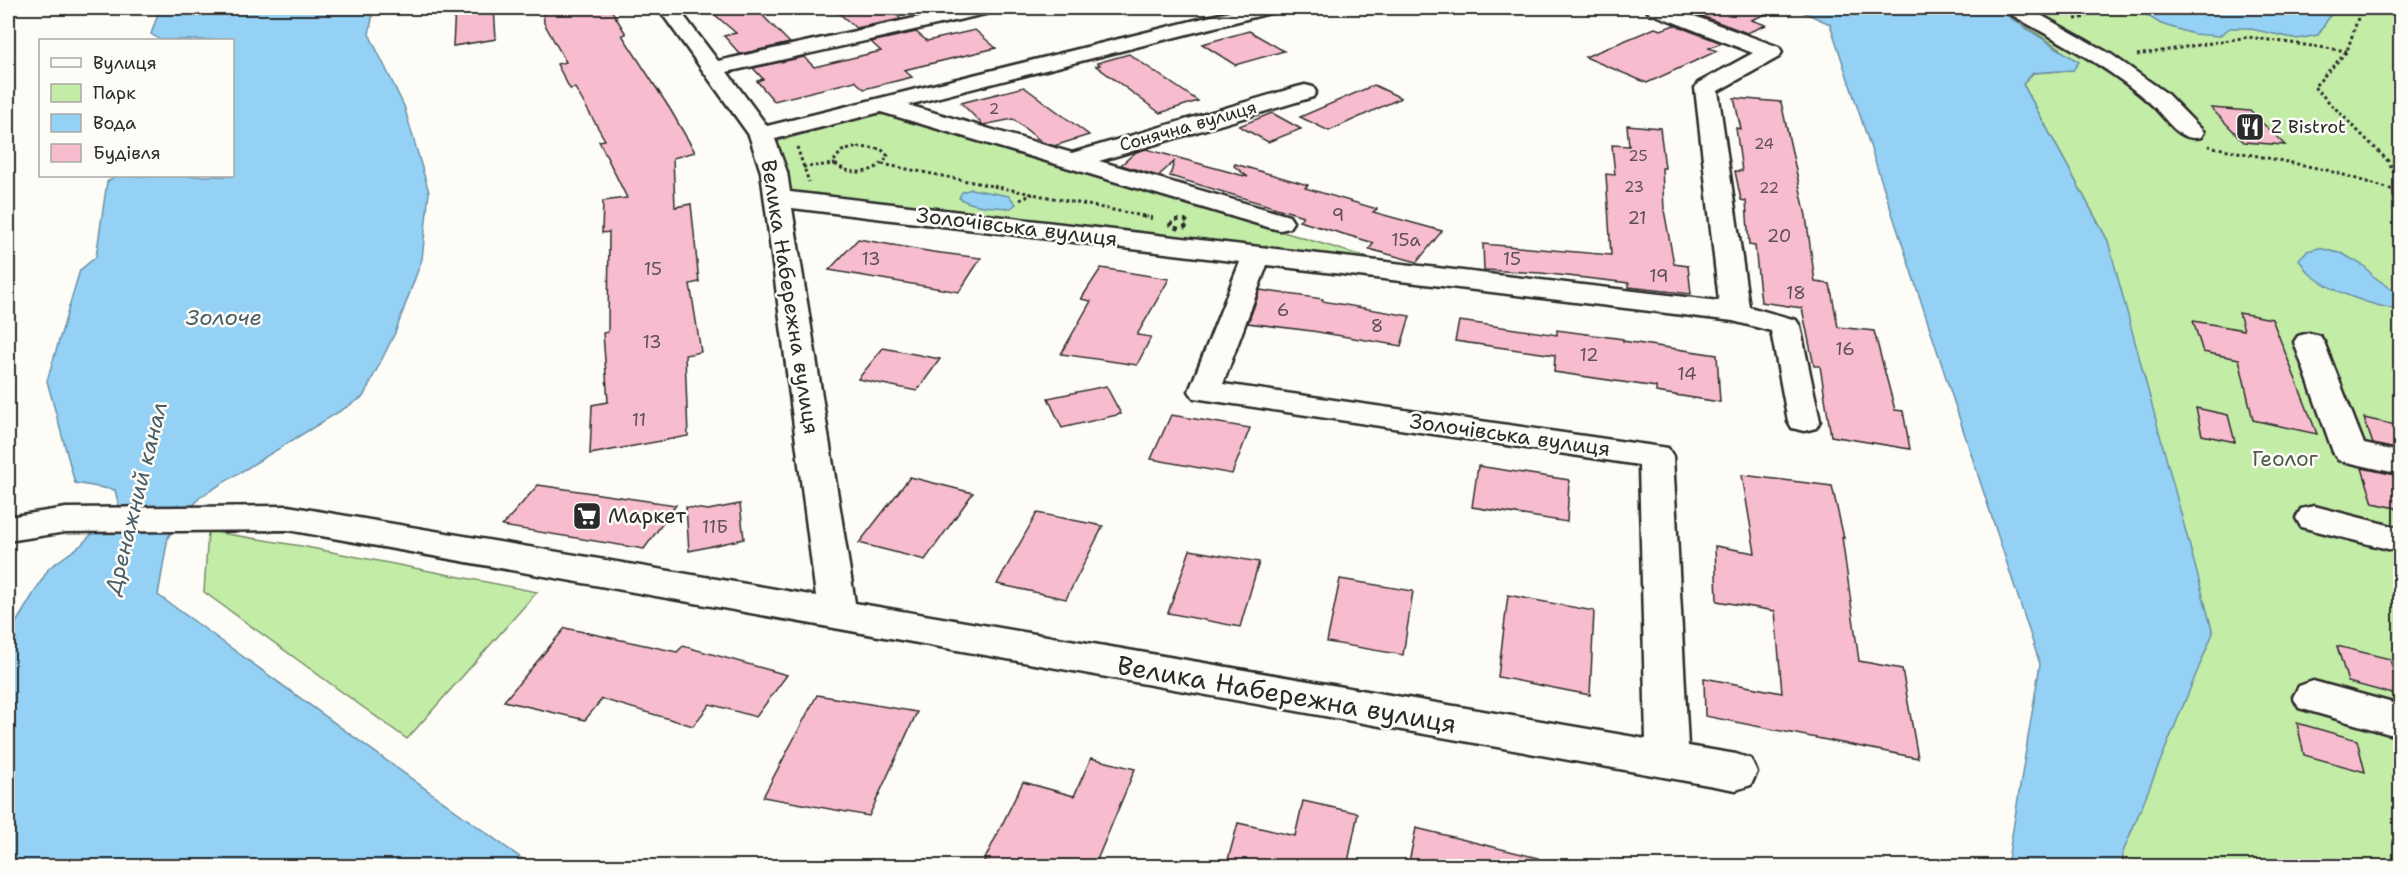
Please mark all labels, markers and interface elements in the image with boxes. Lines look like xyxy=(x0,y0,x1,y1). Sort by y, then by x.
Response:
legend xyxy=(39,39,234,177)
text: Вулиця xyxy=(93,51,157,75)
text: Парк xyxy=(93,81,136,105)
street label: Сонячна вулиця xyxy=(1117,95,1259,157)
house number: 2 xyxy=(989,99,999,119)
text: Вода xyxy=(93,111,136,135)
restaurant icon: Z Bistrot xyxy=(2234,111,2266,143)
place label: Z Bistrot xyxy=(2271,115,2346,139)
house number: 24 xyxy=(1754,134,1774,154)
text: Будівля xyxy=(93,141,161,165)
house number: 25 xyxy=(1628,146,1648,166)
street label: Велика Набережна вулиця xyxy=(754,158,826,436)
house number: 23 xyxy=(1624,177,1644,197)
house number: 22 xyxy=(1759,178,1779,198)
street label: Золочівська вулиця xyxy=(915,201,1119,253)
house number: 9 xyxy=(1332,203,1344,227)
house number: 21 xyxy=(1627,206,1647,230)
house number: 20 xyxy=(1767,224,1791,248)
house number: 15а xyxy=(1391,228,1421,252)
house number: 13 xyxy=(861,247,881,271)
house number: 15 xyxy=(1503,247,1521,271)
house number: 15 xyxy=(644,257,662,281)
house number: 19 xyxy=(1649,264,1669,288)
house number: 18 xyxy=(1786,281,1806,305)
house number: 6 xyxy=(1277,298,1289,322)
water label: Золоче xyxy=(186,303,262,332)
house number: 8 xyxy=(1371,314,1383,338)
house number: 13 xyxy=(642,330,662,354)
house number: 16 xyxy=(1835,337,1855,361)
house number: 12 xyxy=(1579,343,1599,367)
house number: 14 xyxy=(1677,362,1697,386)
water label: Дренажний канал xyxy=(98,398,174,599)
street label: Золочівська вулиця xyxy=(1408,407,1612,463)
house number: 11 xyxy=(632,408,646,432)
park label: Геолог xyxy=(2252,445,2319,473)
supermarket icon: Маркет xyxy=(571,500,603,532)
place label: Маркет xyxy=(608,502,686,530)
house number: 11Б xyxy=(702,515,728,539)
street label: Велика Набережна вулиця xyxy=(1115,647,1459,741)

